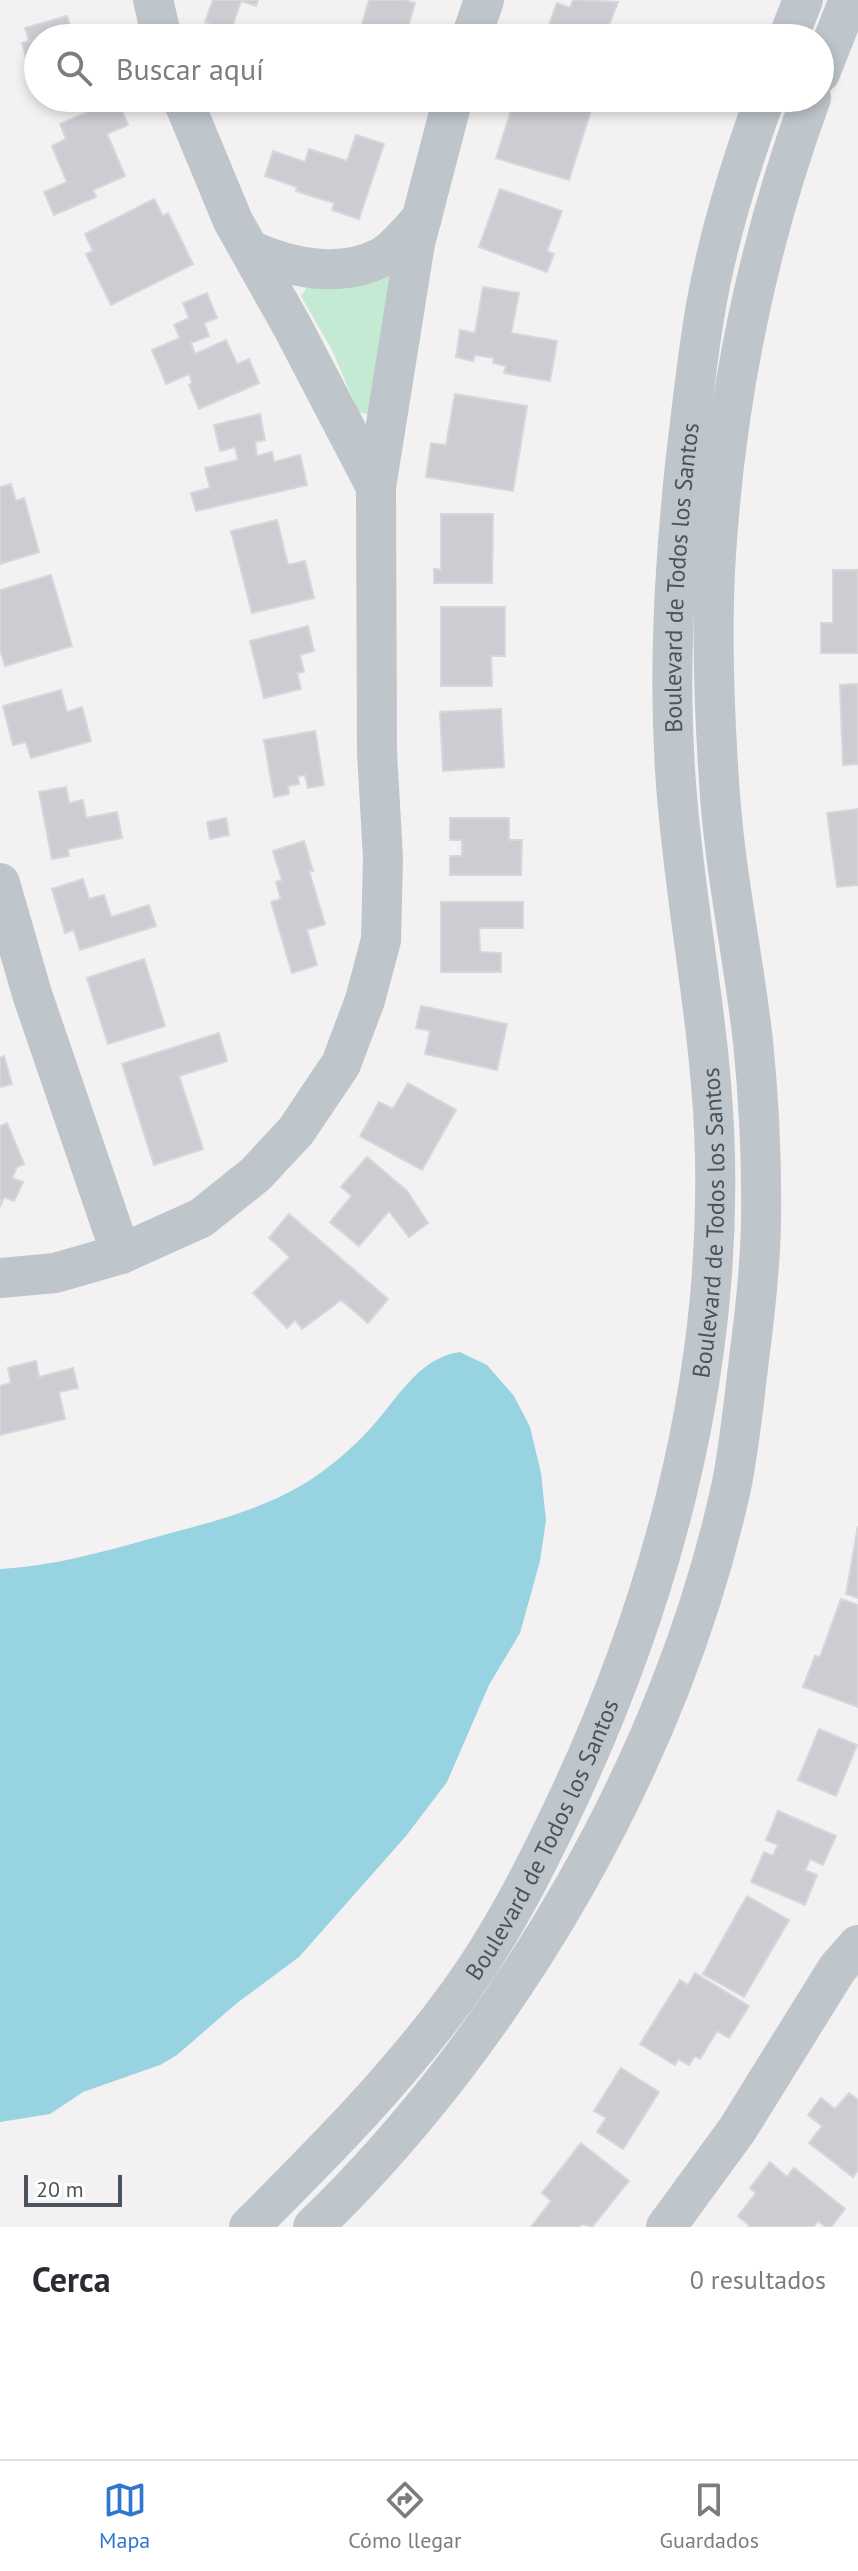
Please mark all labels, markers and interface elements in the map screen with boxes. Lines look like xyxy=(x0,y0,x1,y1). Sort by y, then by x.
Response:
search box xyxy=(24,24,834,112)
icon: search xyxy=(52,46,96,90)
text: Buscar aquí xyxy=(116,49,264,88)
street label: Boulevard de Todos los Santos xyxy=(657,421,705,733)
street label: Boulevard de Todos los Santos xyxy=(685,1066,731,1380)
street label: Boulevard de Todos los Santos xyxy=(458,1694,625,1986)
scale bar xyxy=(24,2171,122,2207)
text: 20 m xyxy=(36,2175,84,2203)
text: Cerca xyxy=(32,2257,111,2301)
text: 0 resultados xyxy=(690,2263,826,2296)
tab: Mapa xyxy=(99,2478,150,2554)
tab: Cómo llegar xyxy=(348,2478,461,2554)
tab: Guardados xyxy=(660,2478,759,2554)

